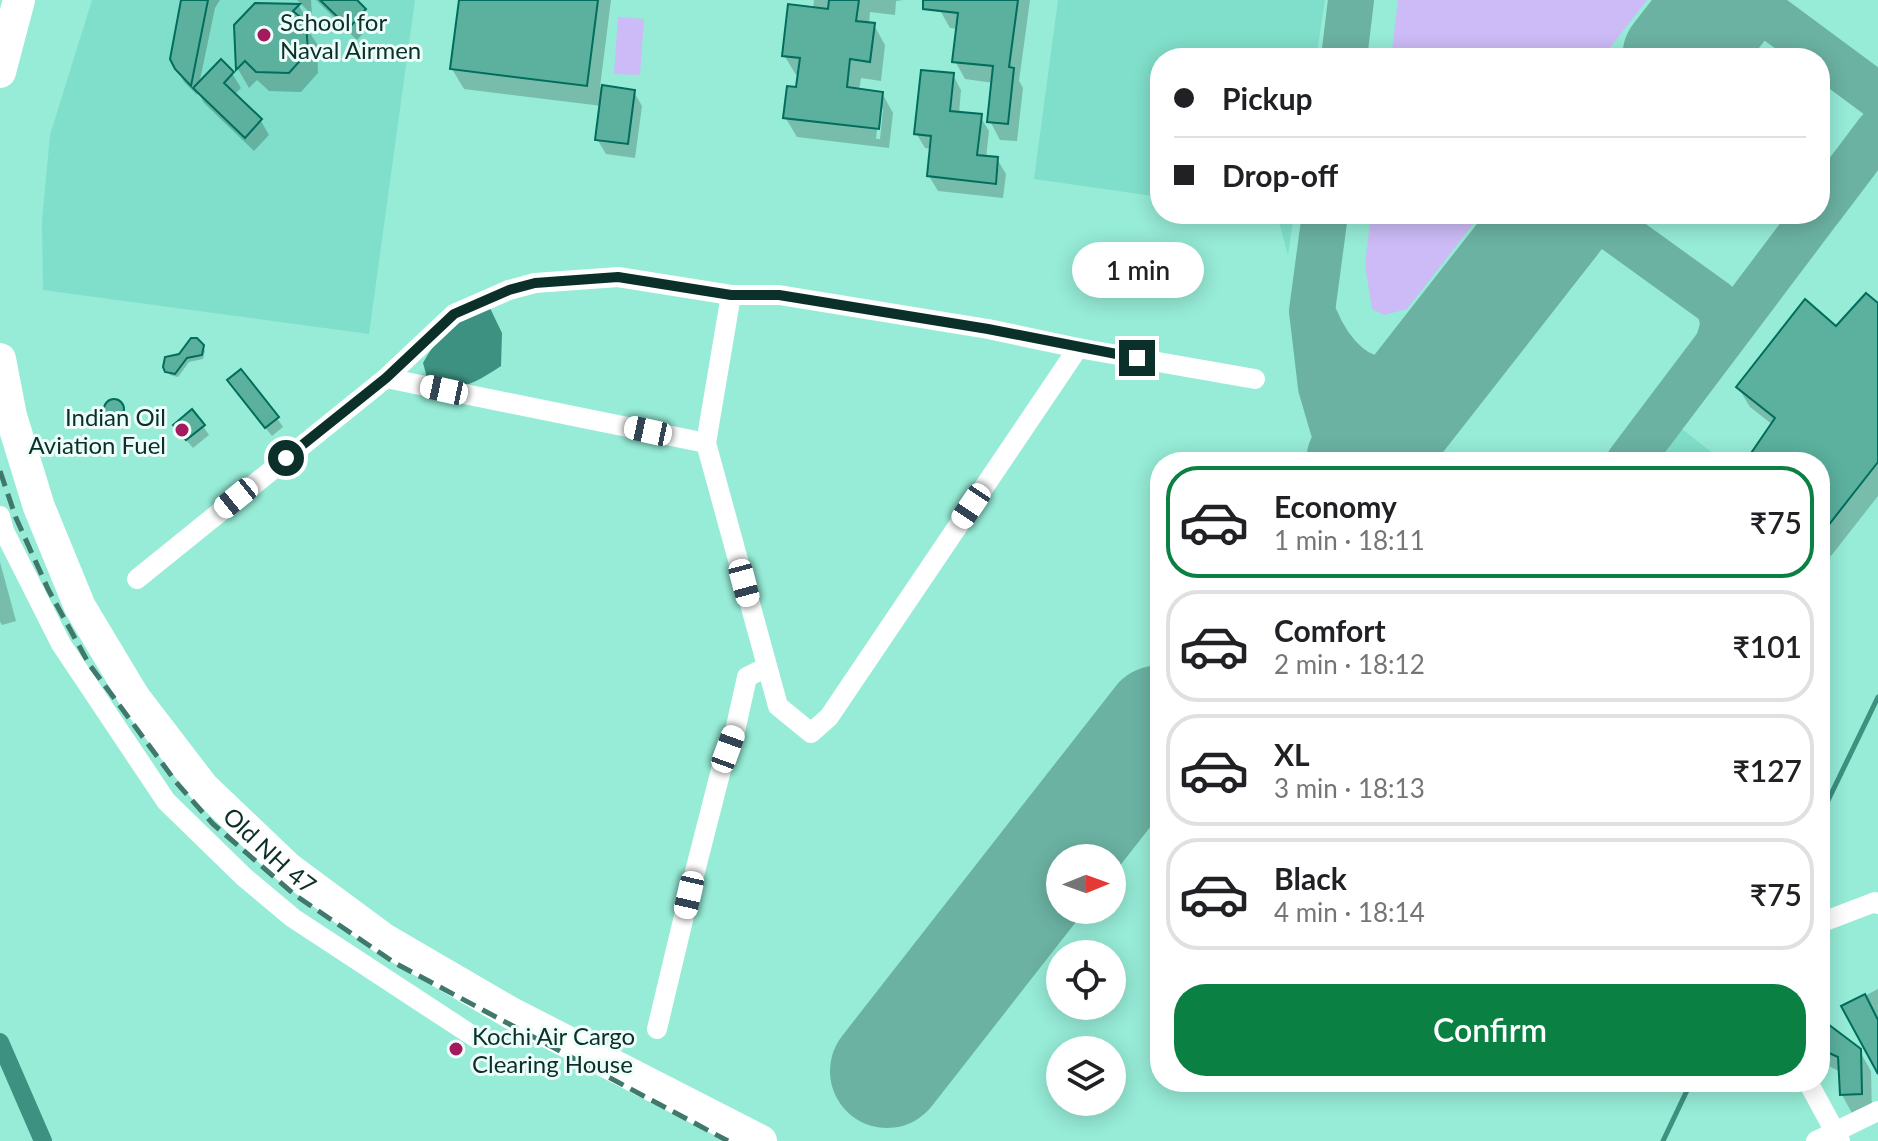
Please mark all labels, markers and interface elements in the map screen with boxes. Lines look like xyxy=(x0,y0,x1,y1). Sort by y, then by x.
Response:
place label: School for Naval Airmen xyxy=(280,7,421,64)
marker: School for Naval Airmen xyxy=(255,26,273,44)
text: Pickup xyxy=(1222,80,1313,116)
text: Drop-off xyxy=(1222,157,1338,193)
callout: 1 min xyxy=(1071,242,1203,298)
text: 1 min xyxy=(1106,254,1170,286)
route end xyxy=(1119,340,1155,376)
car xyxy=(418,373,470,407)
place label: Indian Oil Aviation Fuel xyxy=(28,402,166,459)
car xyxy=(622,414,674,448)
marker: Indian Oil Aviation Fuel xyxy=(173,421,191,439)
route start xyxy=(268,440,304,476)
car xyxy=(210,474,262,522)
car xyxy=(948,479,994,533)
icon: car xyxy=(1178,486,1250,558)
text: Economy xyxy=(1274,488,1397,524)
text: ₹75 xyxy=(1750,504,1802,540)
text: 1 min · 18:11 xyxy=(1274,524,1425,556)
car xyxy=(726,557,762,609)
icon: car xyxy=(1178,610,1250,682)
text: Comfort xyxy=(1274,612,1386,648)
text: ₹101 xyxy=(1732,628,1802,664)
text: 2 min · 18:12 xyxy=(1274,648,1425,680)
car xyxy=(709,722,747,776)
icon: car xyxy=(1178,734,1250,806)
text: XL xyxy=(1274,736,1310,772)
text: ₹127 xyxy=(1732,752,1802,788)
text: 3 min · 18:13 xyxy=(1274,772,1425,804)
street label: Old NH 47 xyxy=(218,801,323,899)
north arrow xyxy=(1046,844,1126,924)
map controls xyxy=(1046,844,1126,1116)
icon: car xyxy=(1178,858,1250,930)
text: Black xyxy=(1274,860,1347,896)
car xyxy=(672,869,706,921)
text: ₹75 xyxy=(1750,876,1802,912)
text: 4 min · 18:14 xyxy=(1274,896,1425,928)
button: locate xyxy=(1046,940,1126,1020)
button: Confirm xyxy=(1174,984,1806,1076)
place label: Kochi Air Cargo Clearing House xyxy=(472,1021,635,1078)
button: layers xyxy=(1046,1036,1126,1116)
marker: Kochi Air Cargo Clearing House xyxy=(447,1040,465,1058)

